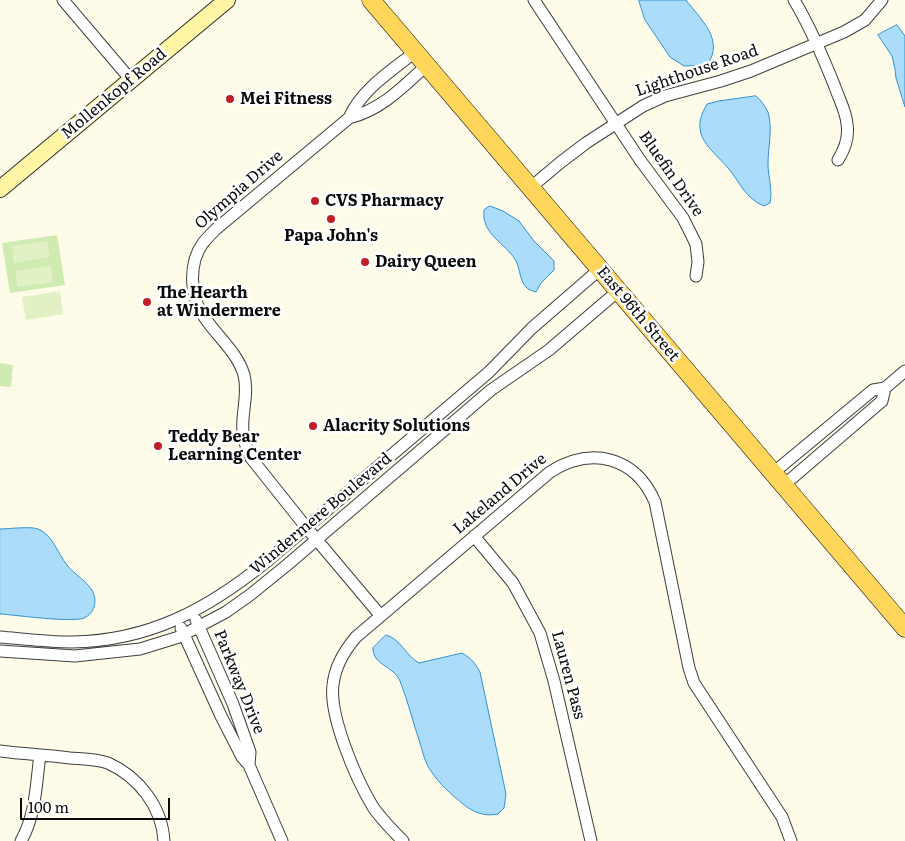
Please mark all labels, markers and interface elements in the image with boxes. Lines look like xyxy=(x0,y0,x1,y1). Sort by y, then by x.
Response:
street label: Lighthouse Road xyxy=(633,41,761,101)
street label: Mollenkopf Road xyxy=(58,45,170,143)
place label: Mei Fitness xyxy=(240,89,332,109)
marker: Mei Fitness xyxy=(224,93,236,105)
street label: Bluefin Drive xyxy=(634,128,708,220)
street label: Olympia Drive xyxy=(191,147,287,233)
place label: CVS Pharmacy xyxy=(325,191,444,211)
marker: CVS Pharmacy xyxy=(309,195,321,207)
marker: Papa John's xyxy=(325,213,337,225)
place label: Papa John's xyxy=(284,226,378,246)
place label: Dairy Queen xyxy=(375,252,477,272)
marker: Dairy Queen xyxy=(359,256,371,268)
street label: East 96th Street xyxy=(593,262,683,366)
place label: The Hearth at Windermere xyxy=(157,283,281,321)
marker: The Hearth at Windermere xyxy=(141,296,153,308)
place label: Alacrity Solutions xyxy=(323,416,470,436)
marker: Alacrity Solutions xyxy=(307,420,319,432)
place label: Teddy Bear Learning Center xyxy=(168,427,301,465)
marker: Teddy Bear Learning Center xyxy=(152,440,164,452)
street label: Windermere Boulevard xyxy=(246,449,396,579)
street label: Lakeland Drive xyxy=(449,449,551,539)
street label: Parkway Drive xyxy=(209,627,269,737)
street label: Lauren Pass xyxy=(547,629,589,721)
scale bar xyxy=(22,788,172,820)
text: 100 m xyxy=(28,795,69,818)

